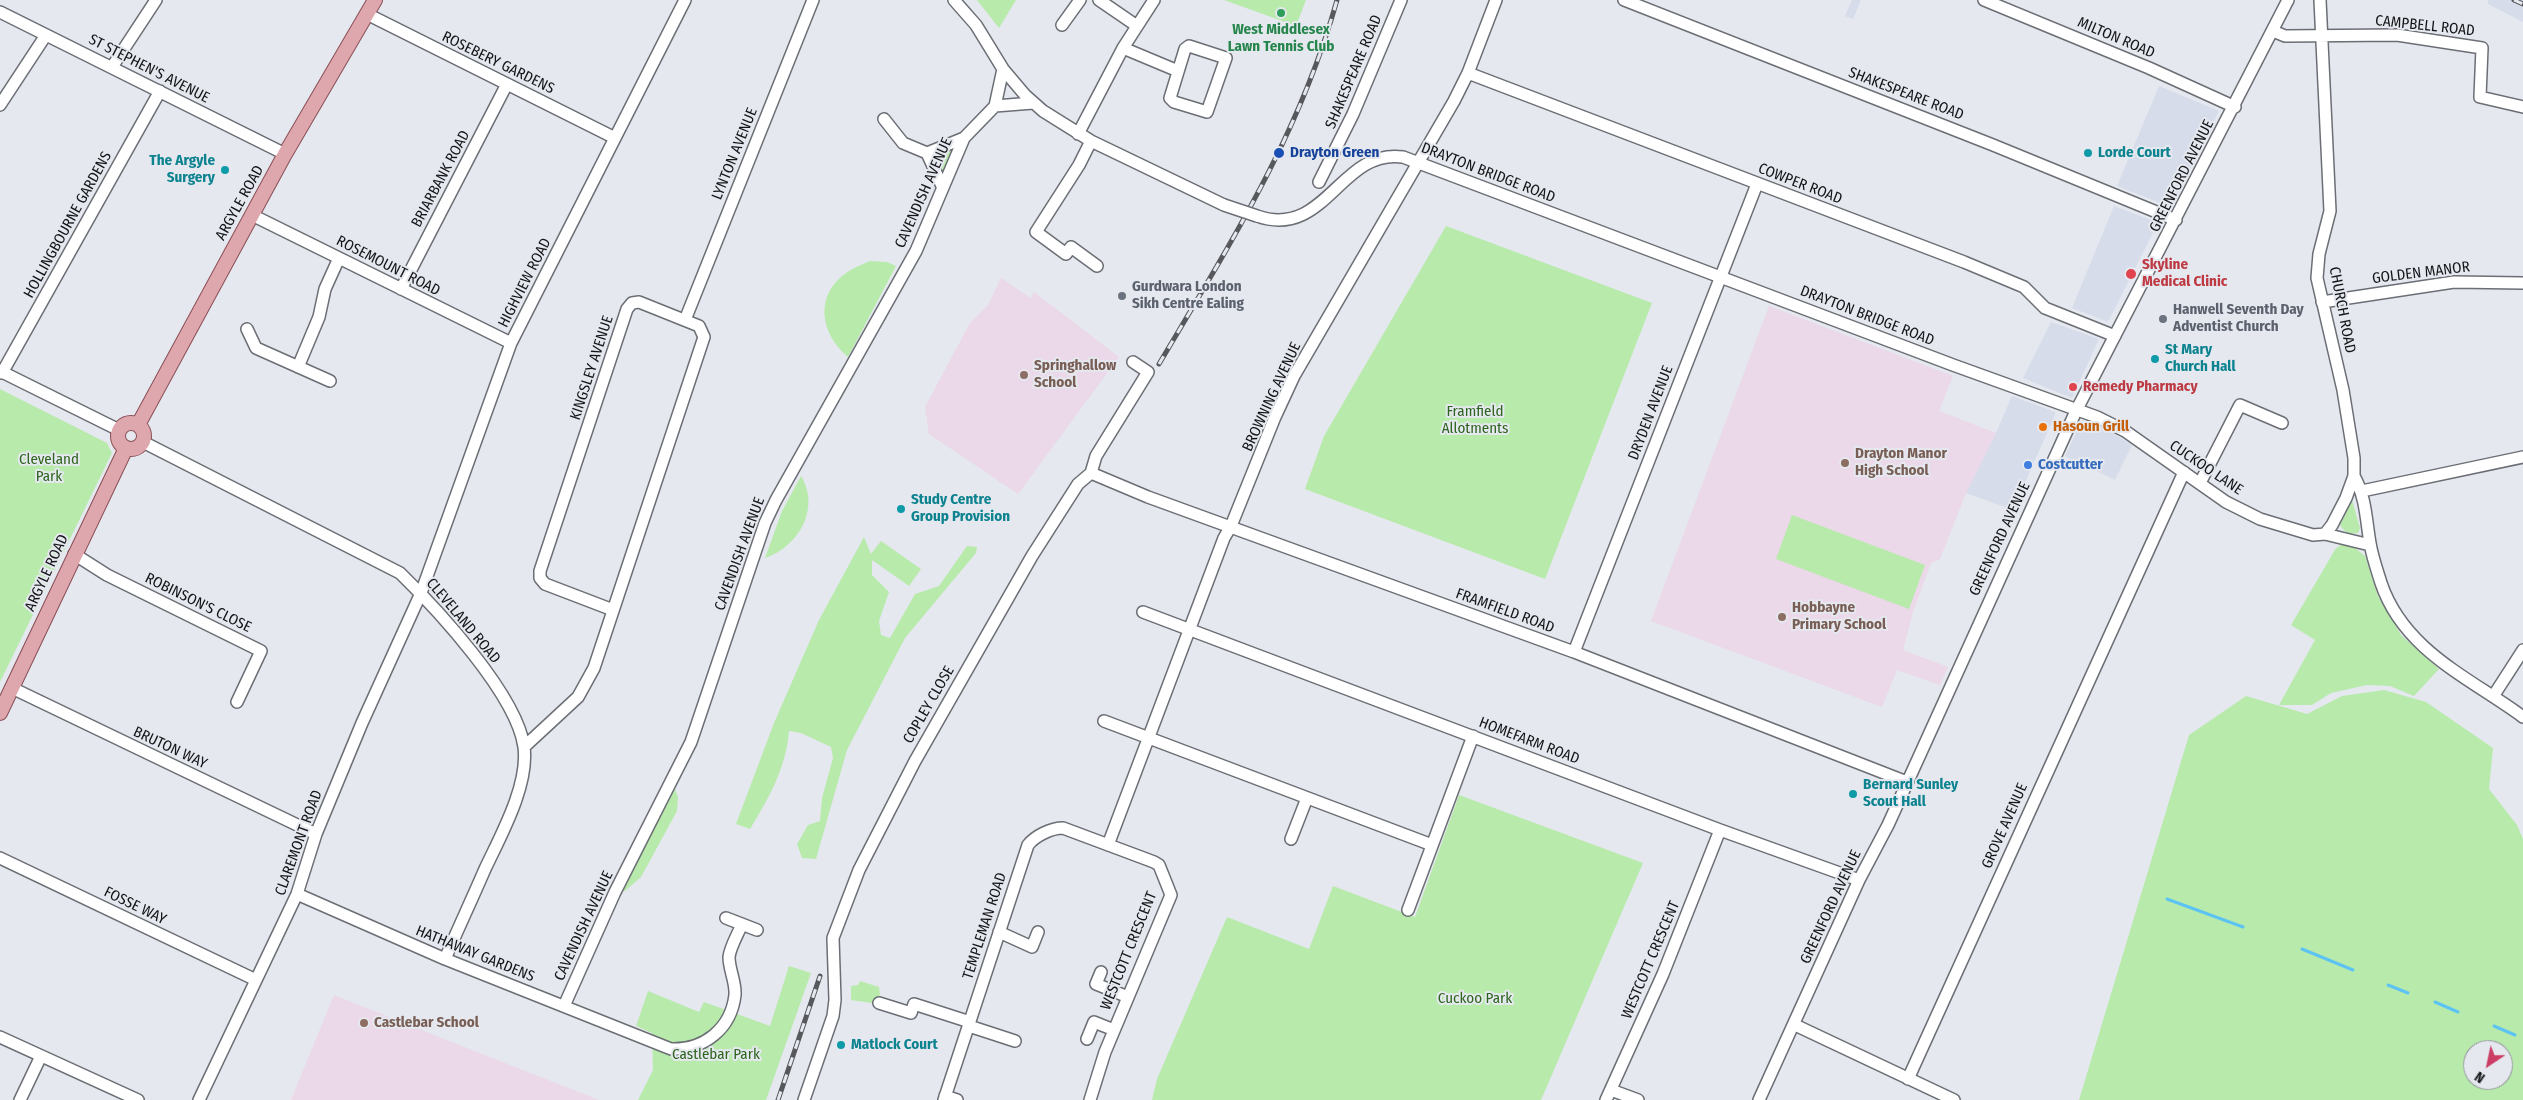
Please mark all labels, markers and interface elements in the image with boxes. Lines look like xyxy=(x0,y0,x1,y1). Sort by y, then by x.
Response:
marker: West Middlesex Lawn Tennis Club xyxy=(1275,7,1287,19)
street label: SHAKESPEARE ROAD xyxy=(1322,12,1386,132)
street label: CAMPBELL ROAD xyxy=(2374,12,2476,40)
street label: MILTON ROAD xyxy=(2075,14,2157,62)
place label: West Middlesex Lawn Tennis Club xyxy=(1228,21,1334,56)
street label: ROSEBERY GARDENS xyxy=(439,28,557,98)
street label: ST STEPHEN'S AVENUE xyxy=(86,31,212,107)
street label: SHAKESPEARE ROAD xyxy=(1846,64,1966,124)
street label: LYNTON AVENUE xyxy=(708,105,762,203)
street label: GREENFORD AVENUE xyxy=(2146,117,2218,235)
street label: BRIARBANK ROAD xyxy=(408,128,474,230)
street label: CAVENDISH AVENUE xyxy=(892,135,956,251)
street label: DRAYTON BRIDGE ROAD xyxy=(1418,139,1558,207)
place label: Drayton Green xyxy=(1290,144,1379,162)
place label: Lorde Court xyxy=(2098,144,2171,162)
marker: Drayton Green xyxy=(1272,146,1286,160)
marker: Lorde Court xyxy=(2082,147,2094,159)
street label: HOLLINGBOURNE GARDENS xyxy=(20,149,116,301)
place label: The Argyle Surgery xyxy=(149,152,215,187)
street label: COWPER ROAD xyxy=(1755,160,1845,208)
street label: ARGYLE ROAD xyxy=(212,162,268,244)
marker: The Argyle Surgery xyxy=(219,164,231,176)
street label: ROSEMOUNT ROAD xyxy=(333,232,443,300)
street label: HIGHVIEW ROAD xyxy=(495,235,555,331)
place label: Skyline Medical Clinic xyxy=(2142,256,2227,291)
street label: GOLDEN MANOR xyxy=(2371,258,2471,288)
street label: CHURCH ROAD xyxy=(2325,265,2359,355)
marker: Skyline Medical Clinic xyxy=(2124,267,2138,281)
place label: Gurdwara London Sikh Centre Ealing xyxy=(1132,278,1244,313)
street label: DRAYTON BRIDGE ROAD xyxy=(1797,282,1937,350)
marker: Gurdwara London Sikh Centre Ealing xyxy=(1116,290,1128,302)
place label: Hanwell Seventh Day Adventist Church xyxy=(2173,301,2304,336)
street label: KINGSLEY AVENUE xyxy=(567,313,617,423)
marker: Hanwell Seventh Day Adventist Church xyxy=(2157,313,2169,325)
street label: BROWNING AVENUE xyxy=(1239,340,1305,454)
place label: St Mary Church Hall xyxy=(2165,341,2235,376)
marker: St Mary Church Hall xyxy=(2149,353,2161,365)
place label: Springhallow School xyxy=(1034,357,1116,392)
street label: DRYDEN AVENUE xyxy=(1625,363,1677,463)
marker: Springhallow School xyxy=(1018,369,1030,381)
place label: Remedy Pharmacy xyxy=(2083,378,2198,396)
marker: Remedy Pharmacy xyxy=(2067,381,2079,393)
park label: Framfield Allotments xyxy=(1442,403,1508,438)
place label: Hasoun Grill xyxy=(2053,418,2129,436)
marker: Hasoun Grill xyxy=(2037,421,2049,433)
street label: CUCKOO LANE xyxy=(2166,437,2246,499)
place label: Drayton Manor High School xyxy=(1855,445,1947,480)
park label: Cleveland Park xyxy=(19,451,79,486)
place label: Costcutter xyxy=(2038,456,2103,474)
marker: Drayton Manor High School xyxy=(1839,457,1851,469)
marker: Costcutter xyxy=(2022,459,2034,471)
street label: GREENFORD AVENUE xyxy=(1966,479,2034,599)
place label: Study Centre Group Provision xyxy=(911,491,1010,526)
street label: CAVENDISH AVENUE xyxy=(711,495,769,613)
marker: Study Centre Group Provision xyxy=(895,503,907,515)
street label: ARGYLE ROAD xyxy=(21,532,73,614)
street label: ROBINSON'S CLOSE xyxy=(142,569,254,637)
street label: CLEVELAND ROAD xyxy=(422,575,504,667)
street label: FRAMFIELD ROAD xyxy=(1453,585,1557,637)
place label: Hobbayne Primary School xyxy=(1792,599,1886,634)
marker: Hobbayne Primary School xyxy=(1776,611,1788,623)
street label: COPLEY CLOSE xyxy=(900,663,958,747)
street label: HOMEFARM ROAD xyxy=(1476,714,1582,768)
street label: BRUTON WAY xyxy=(130,723,210,773)
place label: Bernard Sunley Scout Hall xyxy=(1863,776,1958,811)
street label: GROVE AVENUE xyxy=(1978,781,2032,871)
street label: CLAREMONT ROAD xyxy=(272,788,326,898)
marker: Bernard Sunley Scout Hall xyxy=(1847,788,1859,800)
street label: GREENFORD AVENUE xyxy=(1797,847,1865,967)
street label: CAVENDISH AVENUE xyxy=(551,868,617,984)
street label: TEMPLEMAN ROAD xyxy=(959,870,1011,982)
street label: FOSSE WAY xyxy=(101,883,169,929)
street label: WESTCOTT CRESCENT xyxy=(1097,889,1161,1013)
street label: WESTCOTT CRESCENT xyxy=(1618,898,1684,1022)
street label: HATHAWAY GARDENS xyxy=(413,922,537,986)
park label: Cuckoo Park xyxy=(1438,990,1512,1008)
place label: Castlebar School xyxy=(374,1014,479,1032)
marker: Castlebar School xyxy=(358,1017,370,1029)
place label: Matlock Court xyxy=(851,1036,938,1054)
marker: Matlock Court xyxy=(835,1039,847,1051)
north arrow xyxy=(2463,1040,2513,1090)
park label: Castlebar Park xyxy=(672,1046,760,1064)
text: N xyxy=(2472,1068,2488,1086)

